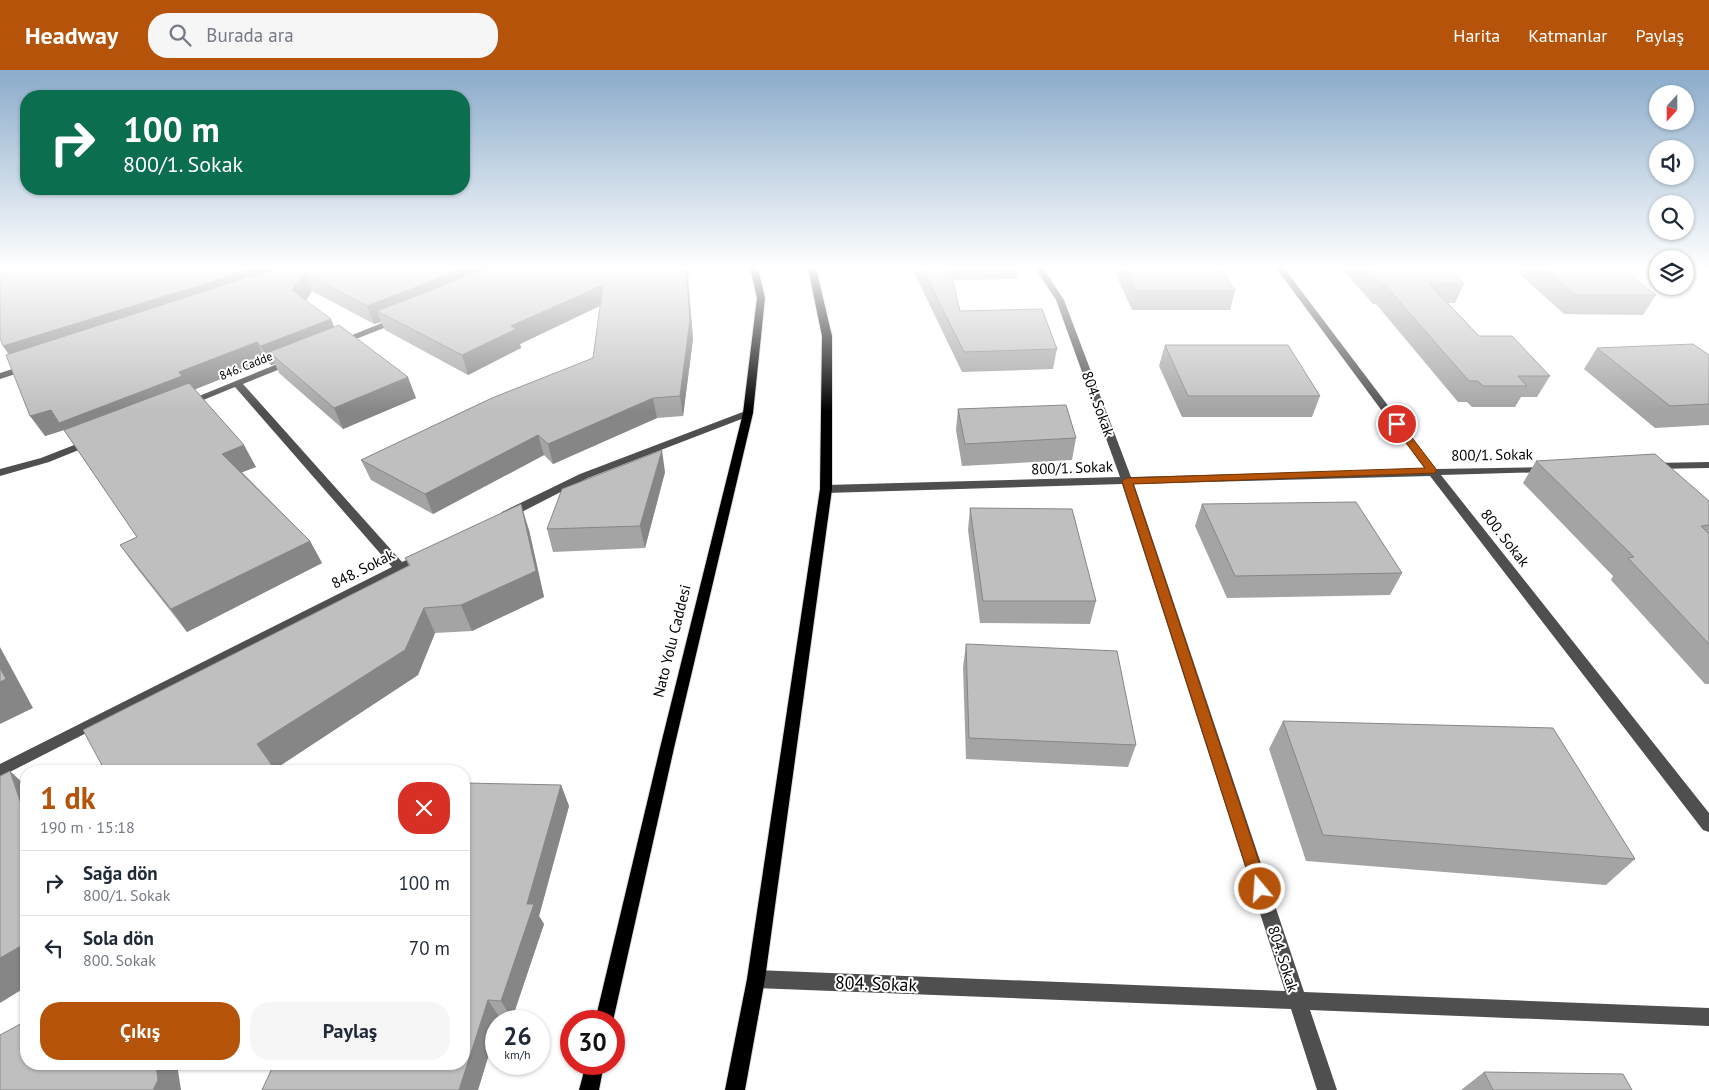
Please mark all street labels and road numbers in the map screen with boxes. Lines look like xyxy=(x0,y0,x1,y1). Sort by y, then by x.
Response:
street label: 846. Cadde xyxy=(217,348,275,383)
street label: 804. Sokak xyxy=(1078,368,1119,440)
street label: 800/1. Sokak xyxy=(1451,444,1534,465)
street label: 800/1. Sokak xyxy=(1031,457,1114,478)
street label: 800. Sokak xyxy=(1477,505,1534,571)
street label: 848. Sokak xyxy=(328,544,398,593)
street label: Nato Yolu Caddesi xyxy=(648,583,695,699)
street label: 804. Sokak xyxy=(1264,923,1303,995)
street label: 804. Sokak xyxy=(835,971,918,996)

